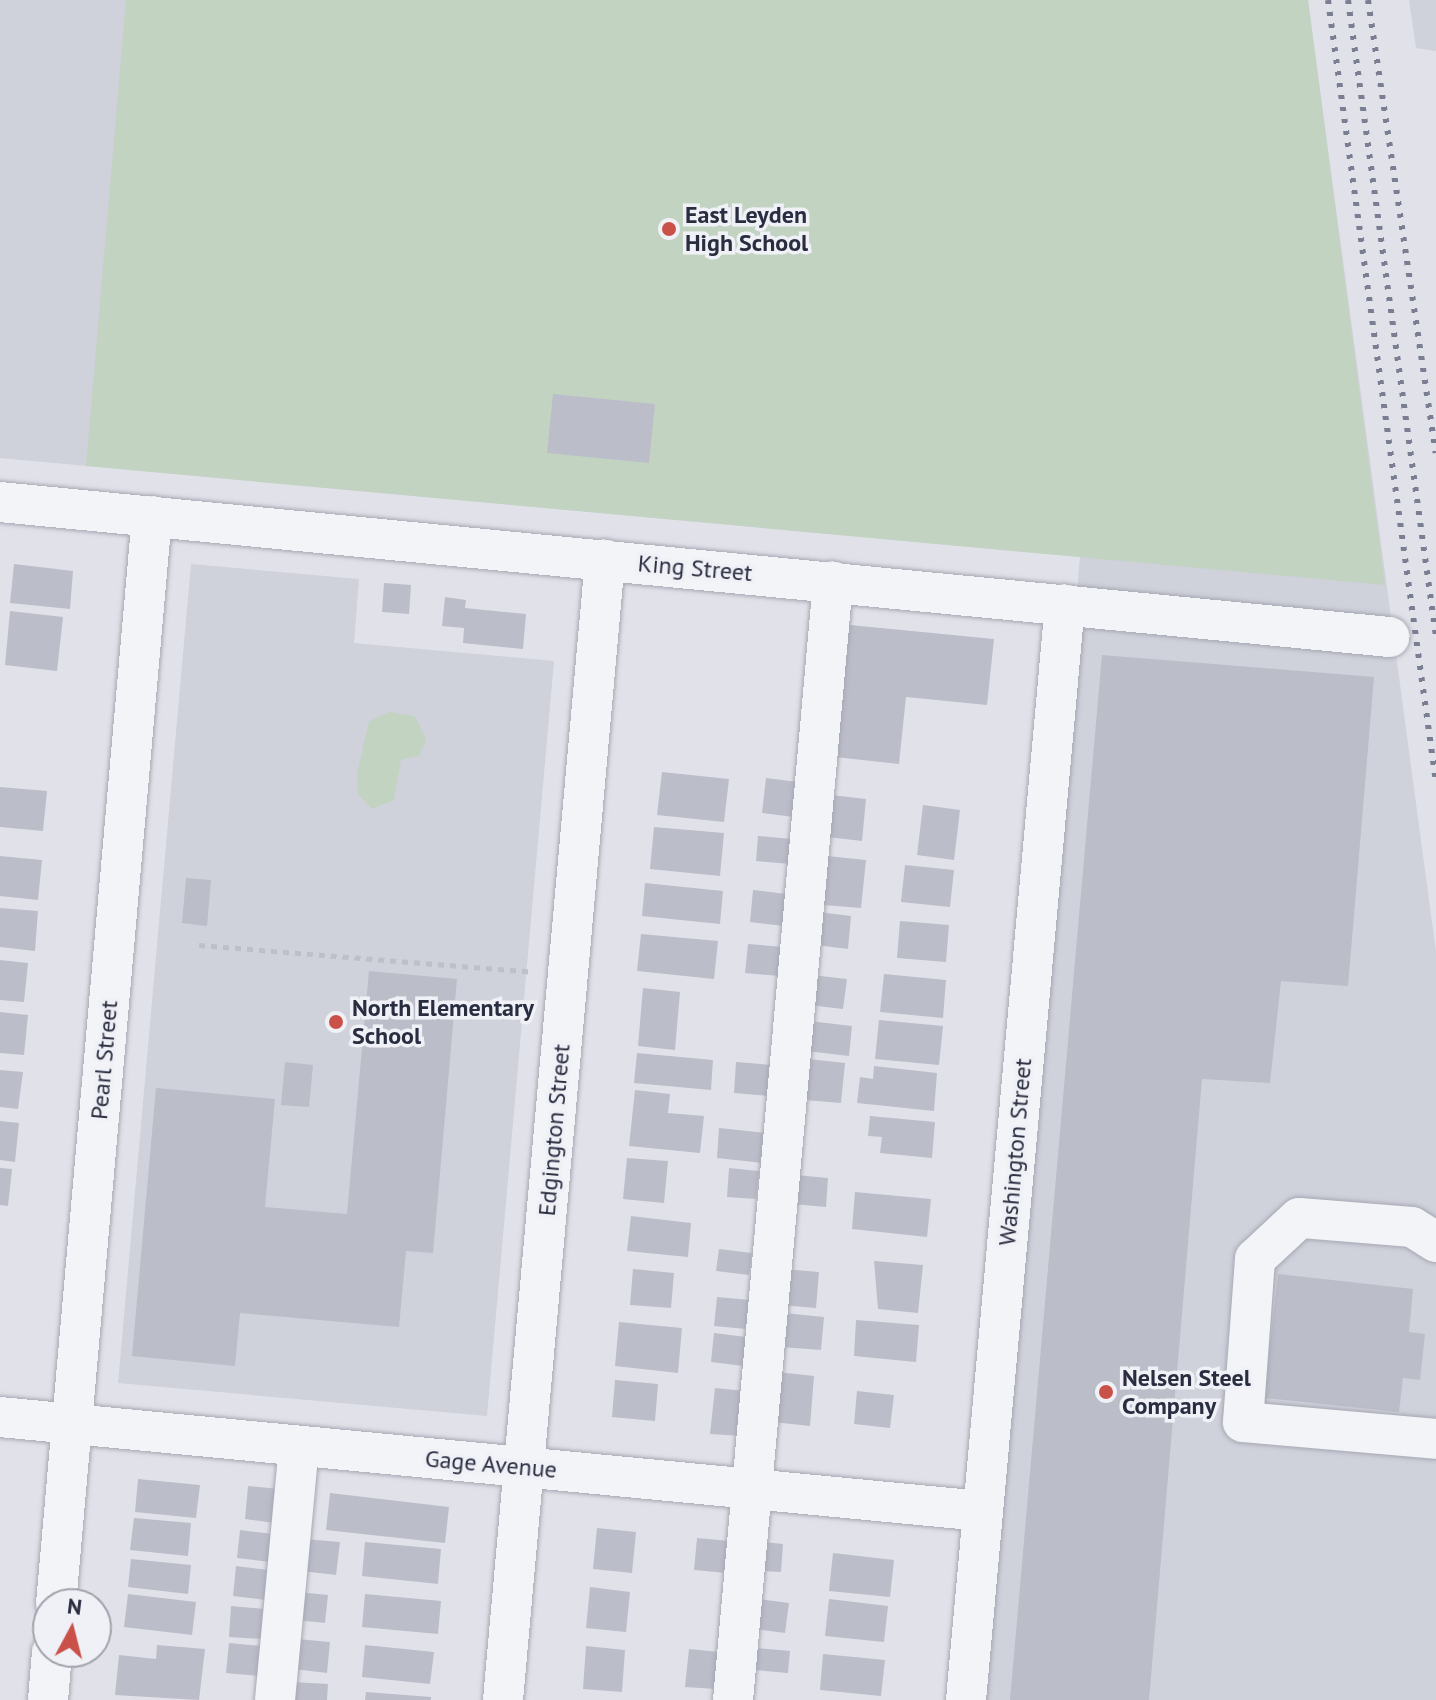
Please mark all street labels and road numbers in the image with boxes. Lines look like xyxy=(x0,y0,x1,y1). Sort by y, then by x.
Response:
street label: King Street xyxy=(637,549,753,587)
street label: Pearl Street xyxy=(84,999,124,1121)
street label: Edgington Street xyxy=(532,1043,576,1217)
street label: Washington Street xyxy=(992,1057,1038,1247)
street label: Gage Avenue xyxy=(423,1444,559,1484)

